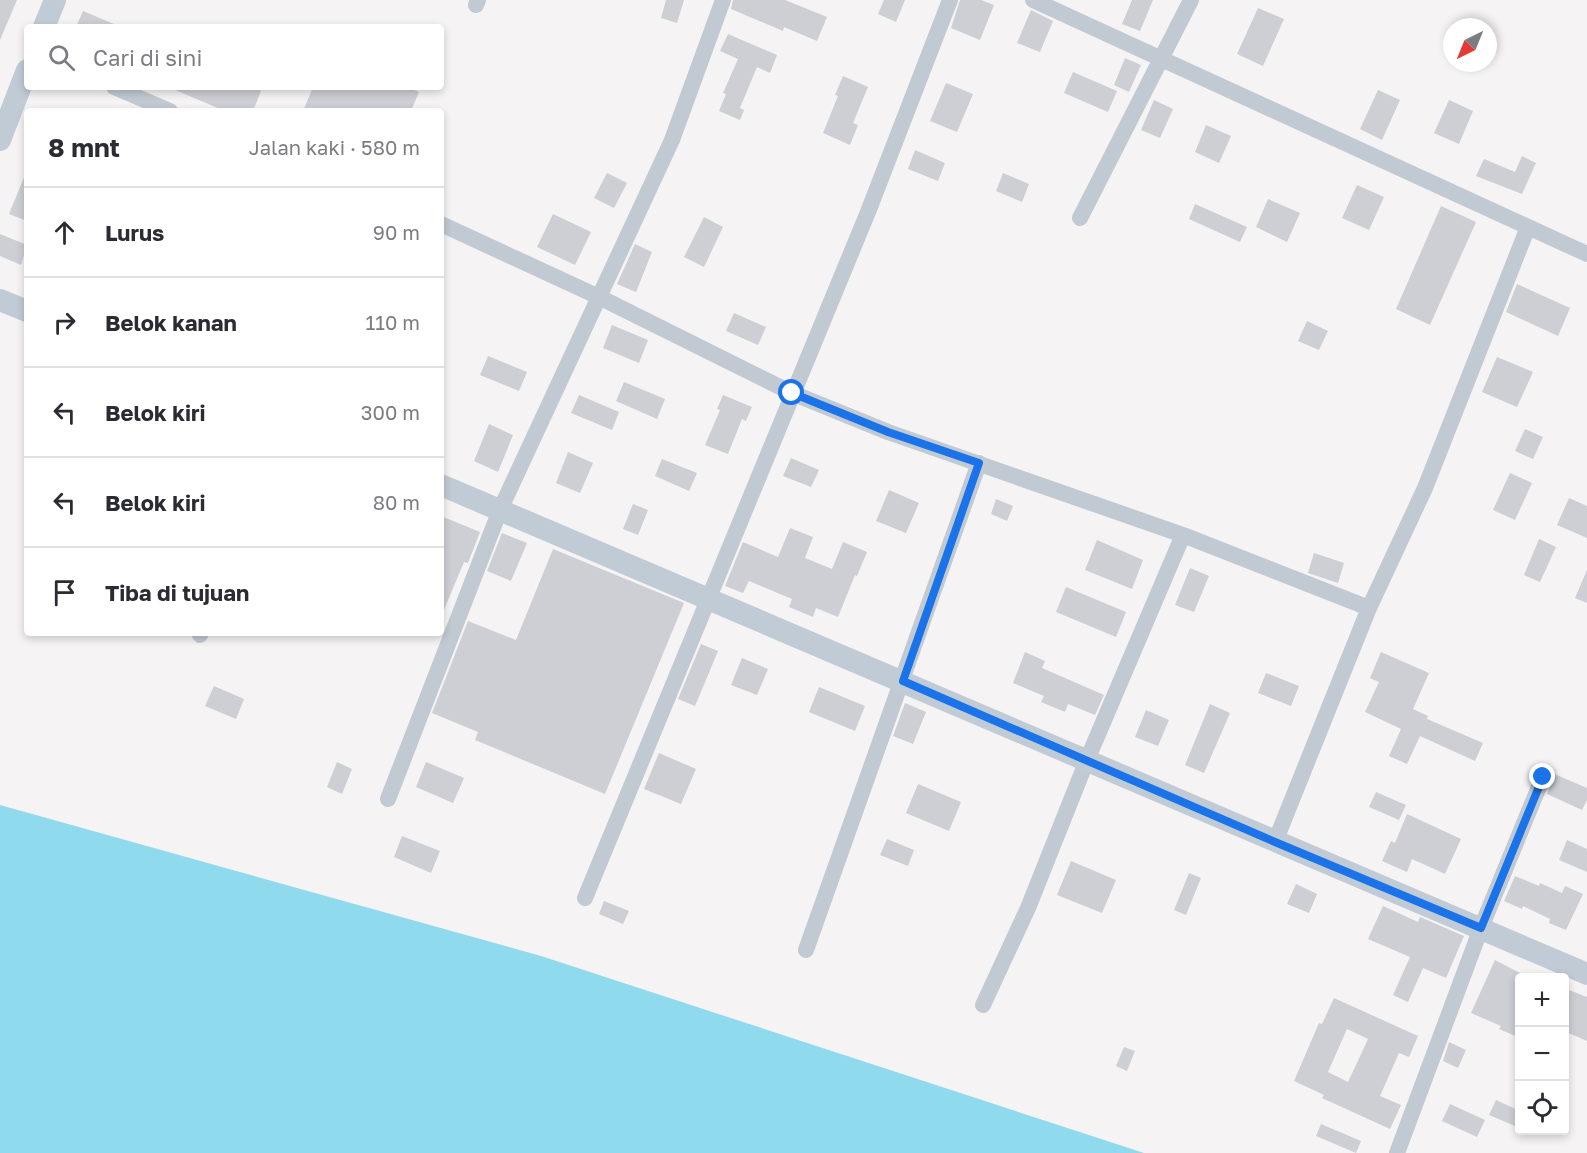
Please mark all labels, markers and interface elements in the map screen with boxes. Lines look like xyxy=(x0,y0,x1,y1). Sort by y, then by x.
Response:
north arrow xyxy=(1443,18,1497,72)
search box xyxy=(24,24,444,90)
icon: search xyxy=(45,41,78,74)
text: Cari di sini xyxy=(93,44,202,71)
text: 8 mnt xyxy=(48,132,120,163)
text: Jalan kaki · 580 m xyxy=(249,135,420,159)
icon: ahead xyxy=(48,216,81,249)
text: Lurus xyxy=(105,219,164,246)
text: 90 m xyxy=(373,220,420,244)
icon: right xyxy=(48,306,81,339)
text: Belok kanan xyxy=(105,309,237,336)
text: 110 m xyxy=(366,310,420,334)
route start xyxy=(778,379,804,405)
icon: left xyxy=(48,396,81,429)
text: Belok kiri xyxy=(105,399,206,426)
text: 300 m xyxy=(361,400,420,424)
icon: left xyxy=(48,486,81,519)
text: Belok kiri xyxy=(105,489,206,516)
text: 80 m xyxy=(373,490,420,514)
icon: arrive xyxy=(48,576,81,609)
text: Tiba di tujuan xyxy=(105,579,249,606)
route end xyxy=(1529,763,1555,789)
map controls xyxy=(1515,973,1569,1135)
button: + xyxy=(1515,973,1569,1027)
button: − xyxy=(1515,1027,1569,1081)
button: locate xyxy=(1515,1081,1569,1135)

